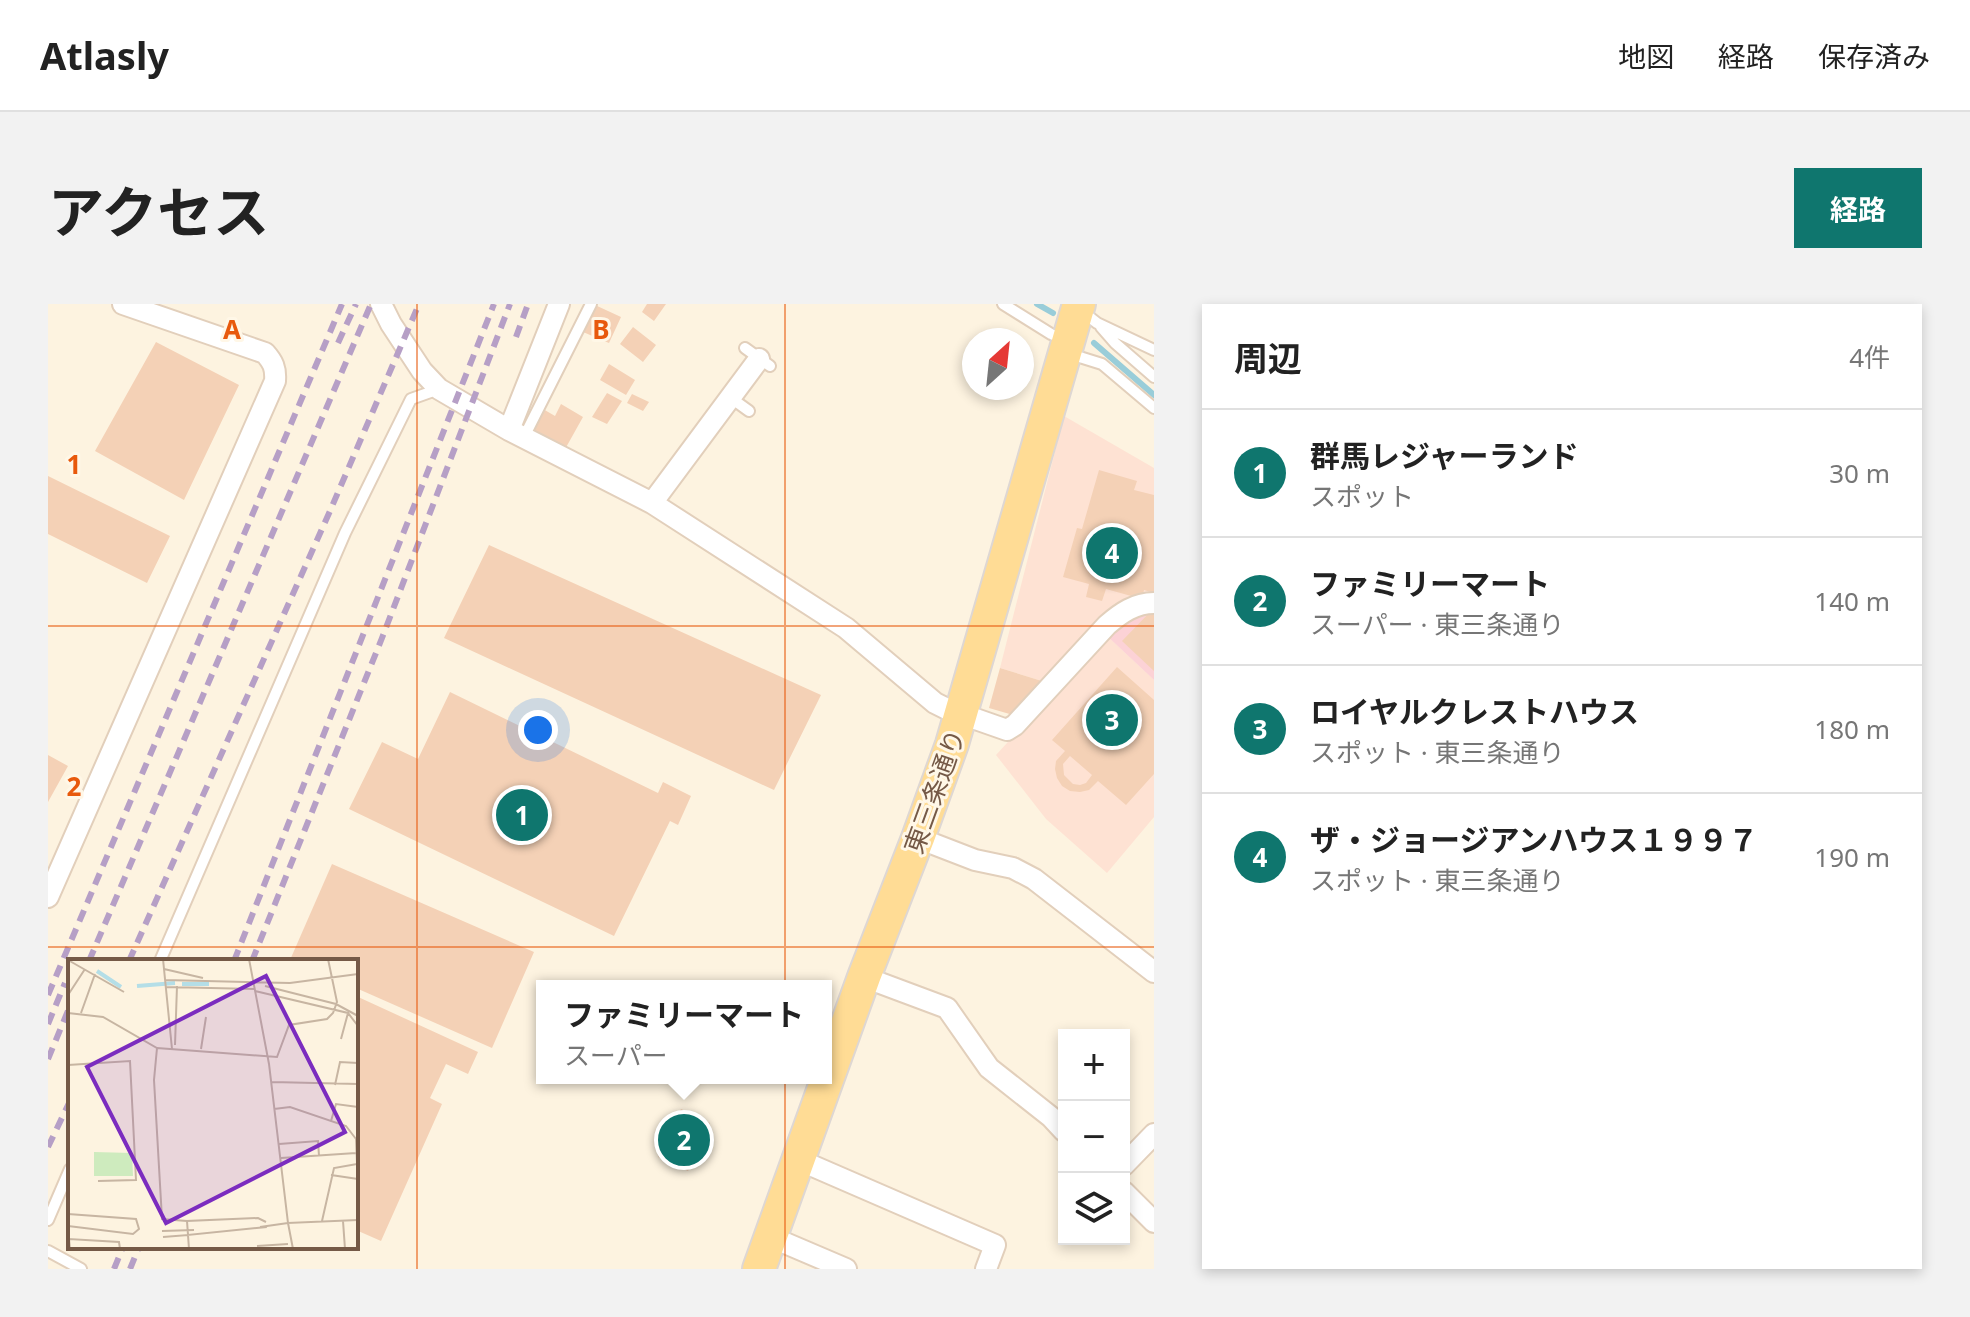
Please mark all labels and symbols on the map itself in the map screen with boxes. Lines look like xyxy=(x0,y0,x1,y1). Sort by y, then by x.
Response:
text: A xyxy=(223,311,241,347)
text: B xyxy=(592,311,610,347)
north arrow xyxy=(962,328,1034,400)
text: 1 xyxy=(67,446,81,482)
pin: 4 xyxy=(1086,523,1138,583)
pin: 3 xyxy=(1086,690,1138,750)
your location xyxy=(518,710,558,750)
street label: 東三条通り xyxy=(895,724,973,858)
text: 2 xyxy=(67,768,82,804)
pin: 1 xyxy=(496,785,548,845)
inset map xyxy=(68,959,358,1249)
pin: 2 xyxy=(658,1110,710,1170)

